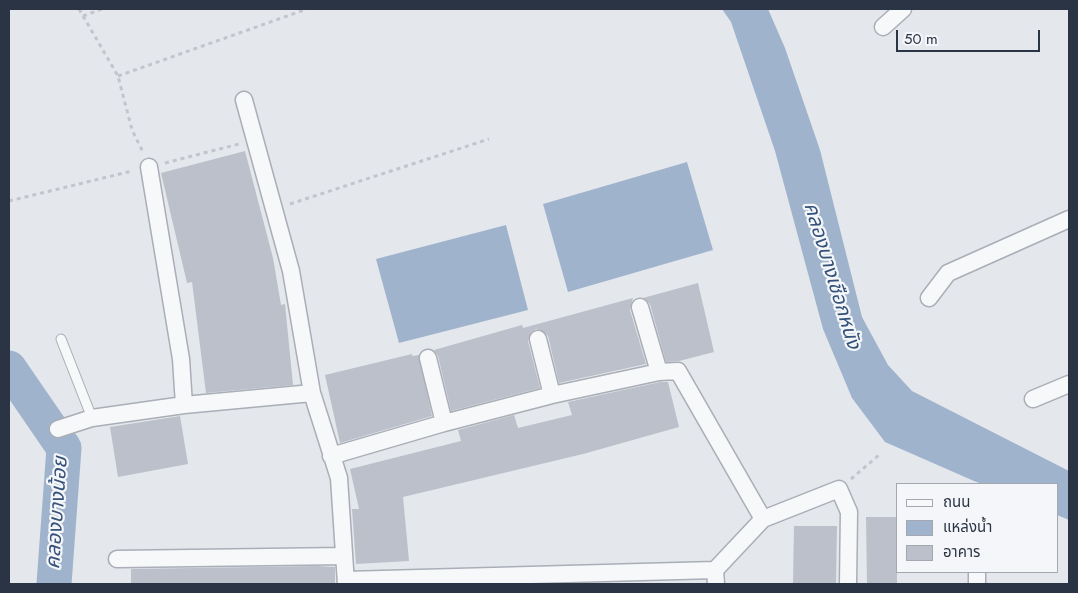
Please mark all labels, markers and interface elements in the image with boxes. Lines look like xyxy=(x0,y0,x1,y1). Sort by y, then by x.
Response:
scale bar xyxy=(898,20,1042,52)
text: 50 m xyxy=(904,28,938,50)
water label: คลองบางเชือกหนัง xyxy=(797,200,865,352)
water label: คลองบางน้อย xyxy=(42,456,74,570)
legend xyxy=(896,483,1058,573)
text: ถนน xyxy=(943,491,970,513)
text: แหล่งน้ำ xyxy=(943,516,992,538)
text: อาคาร xyxy=(943,541,980,563)

